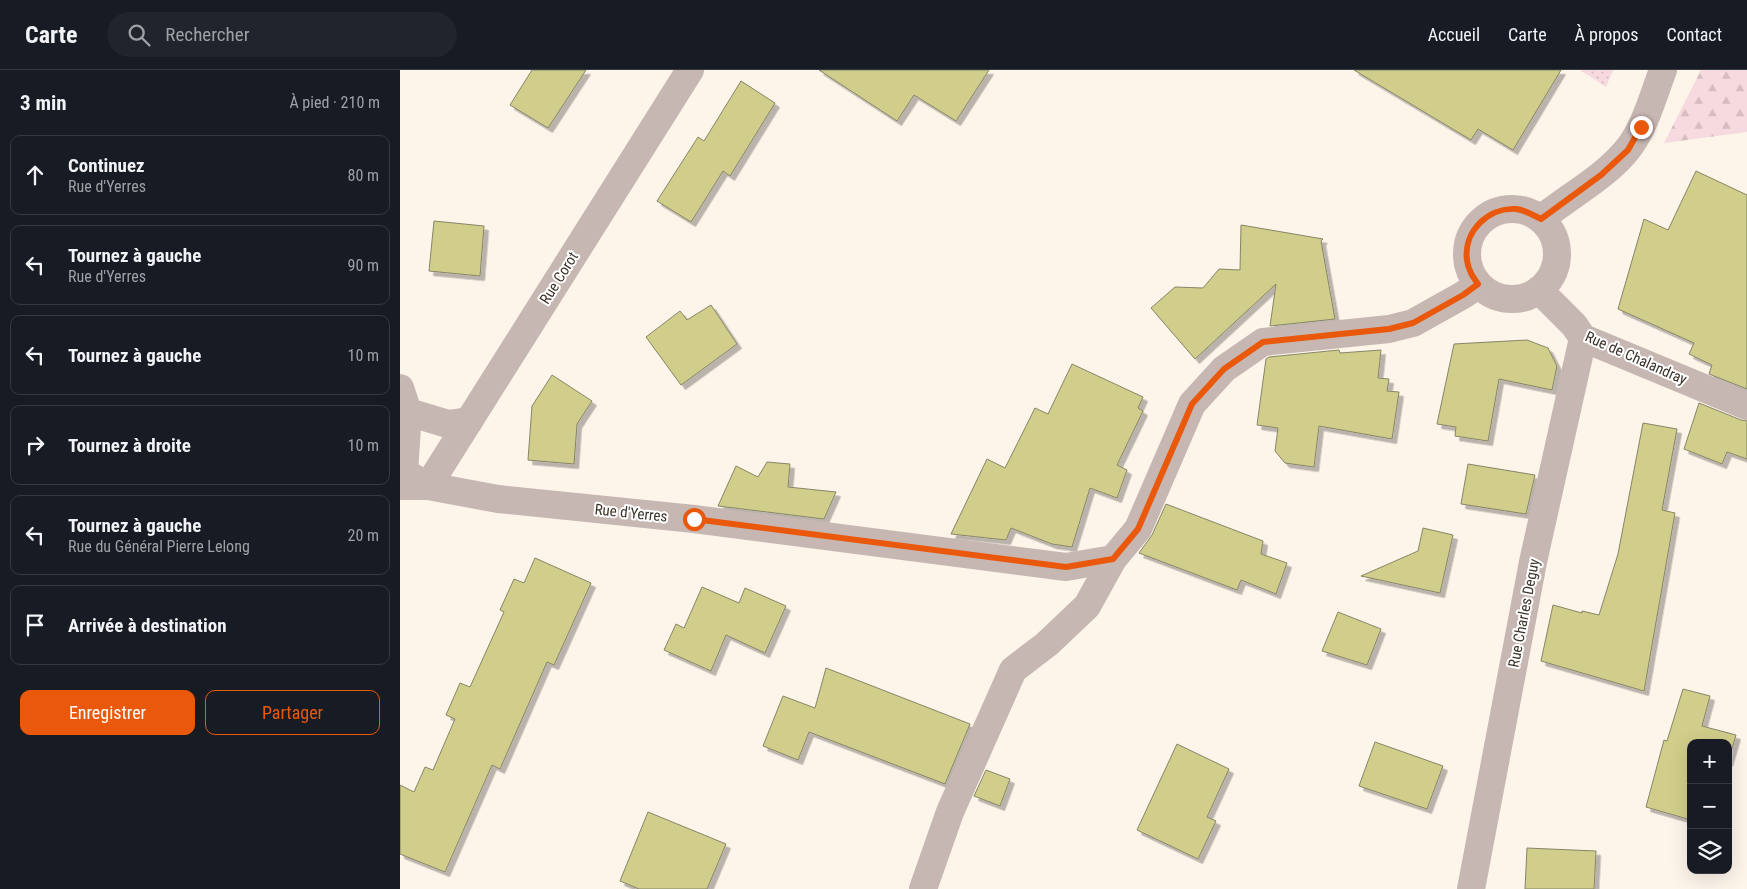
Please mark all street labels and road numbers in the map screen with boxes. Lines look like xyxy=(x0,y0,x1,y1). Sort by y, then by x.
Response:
street label: Rue Corot xyxy=(536,249,582,307)
street label: Rue de Chalandray xyxy=(1582,328,1690,388)
street label: Rue d'Yerres xyxy=(594,500,668,526)
street label: Rue Charles Deguy xyxy=(1505,557,1543,669)

